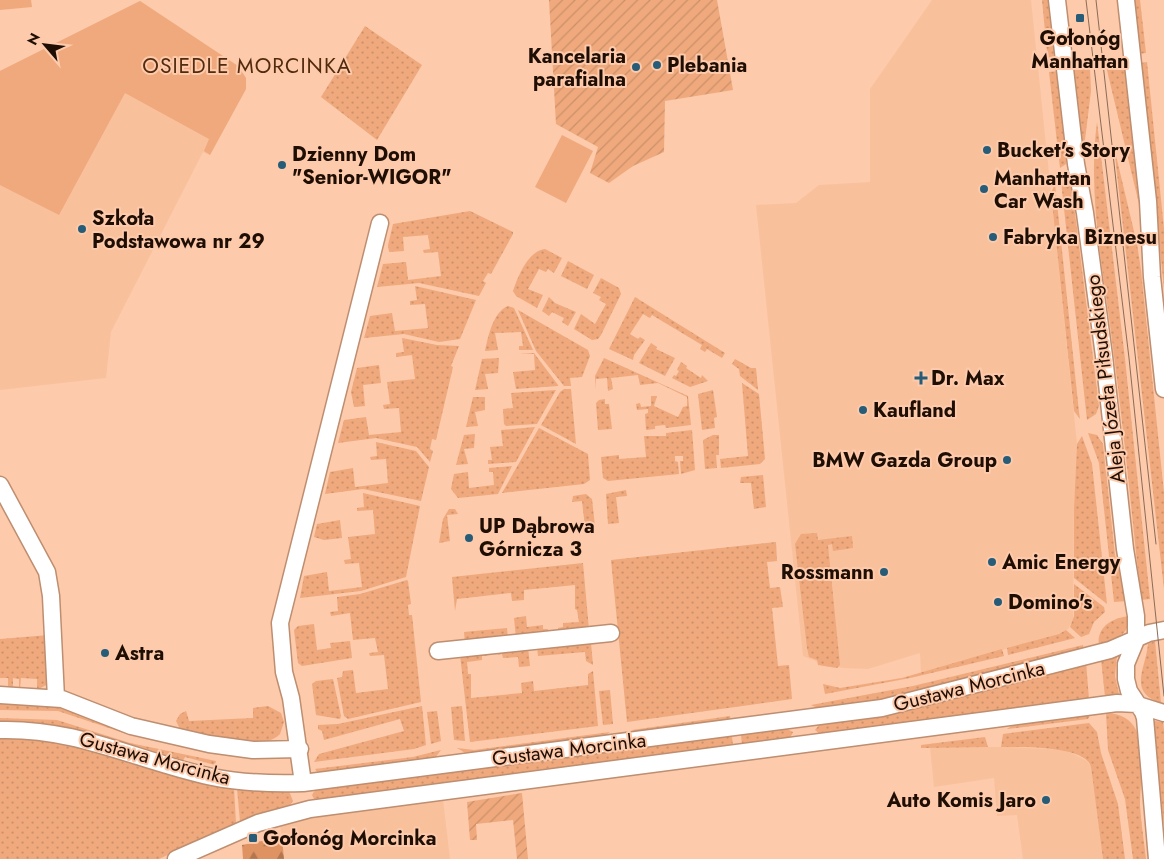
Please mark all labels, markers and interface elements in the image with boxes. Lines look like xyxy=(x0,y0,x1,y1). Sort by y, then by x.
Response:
marker: Gołonóg Manhattan xyxy=(1074,12,1086,24)
north arrow xyxy=(20,20,70,70)
place label: Gołonóg Manhattan xyxy=(1031,24,1129,76)
text: N xyxy=(22,29,45,49)
place label: Kancelaria parafialna xyxy=(528,42,626,94)
district label: OSIEDLE MORCINKA xyxy=(142,51,352,81)
place label: Plebania xyxy=(667,51,747,80)
marker: Plebania xyxy=(651,59,663,71)
marker: Kancelaria parafialna xyxy=(630,61,642,73)
place label: Bucket's Story xyxy=(997,136,1130,165)
place label: Dzienny Dom "Senior-WIGOR" xyxy=(292,140,452,192)
marker: Bucket's Story xyxy=(981,144,993,156)
marker: Dzienny Dom "Senior-WIGOR" xyxy=(276,159,288,171)
place label: Manhattan Car Wash xyxy=(994,164,1091,216)
marker: Manhattan Car Wash xyxy=(978,183,990,195)
place label: Szkoła Podstawowa nr 29 xyxy=(92,204,265,256)
marker: Szkoła Podstawowa nr 29 xyxy=(76,223,88,235)
place label: Fabryka Biznesu xyxy=(1003,223,1157,252)
marker: Fabryka Biznesu xyxy=(987,231,999,243)
street label: Aleja Józefa Piłsudskiego xyxy=(1078,273,1133,485)
place label: Dr. Max xyxy=(931,364,1005,393)
marker: Dr. Max xyxy=(915,372,927,384)
place label: Kaufland xyxy=(873,396,956,425)
marker: Kaufland xyxy=(857,404,869,416)
place label: BMW Gazda Group xyxy=(812,446,997,475)
marker: BMW Gazda Group xyxy=(1001,454,1013,466)
place label: UP Dąbrowa Górnicza 3 xyxy=(479,512,595,564)
marker: UP Dąbrowa Górnicza 3 xyxy=(463,532,475,544)
place label: Amic Energy xyxy=(1001,548,1121,577)
marker: Amic Energy xyxy=(986,556,998,568)
place label: Rossmann xyxy=(781,558,874,587)
marker: Rossmann xyxy=(878,566,890,578)
place label: Domino's xyxy=(1008,588,1092,617)
marker: Domino's xyxy=(992,596,1004,608)
place label: Astra xyxy=(114,639,164,668)
marker: Astra xyxy=(99,647,111,659)
street label: Gustawa Morcinka xyxy=(890,654,1048,719)
street label: Gustawa Morcinka xyxy=(76,724,233,793)
street label: Gustawa Morcinka xyxy=(490,726,648,773)
place label: Auto Komis Jaro xyxy=(886,786,1036,815)
marker: Auto Komis Jaro xyxy=(1040,794,1052,806)
place label: Gołonóg Morcinka xyxy=(263,824,437,853)
marker: Gołonóg Morcinka xyxy=(247,832,259,844)

